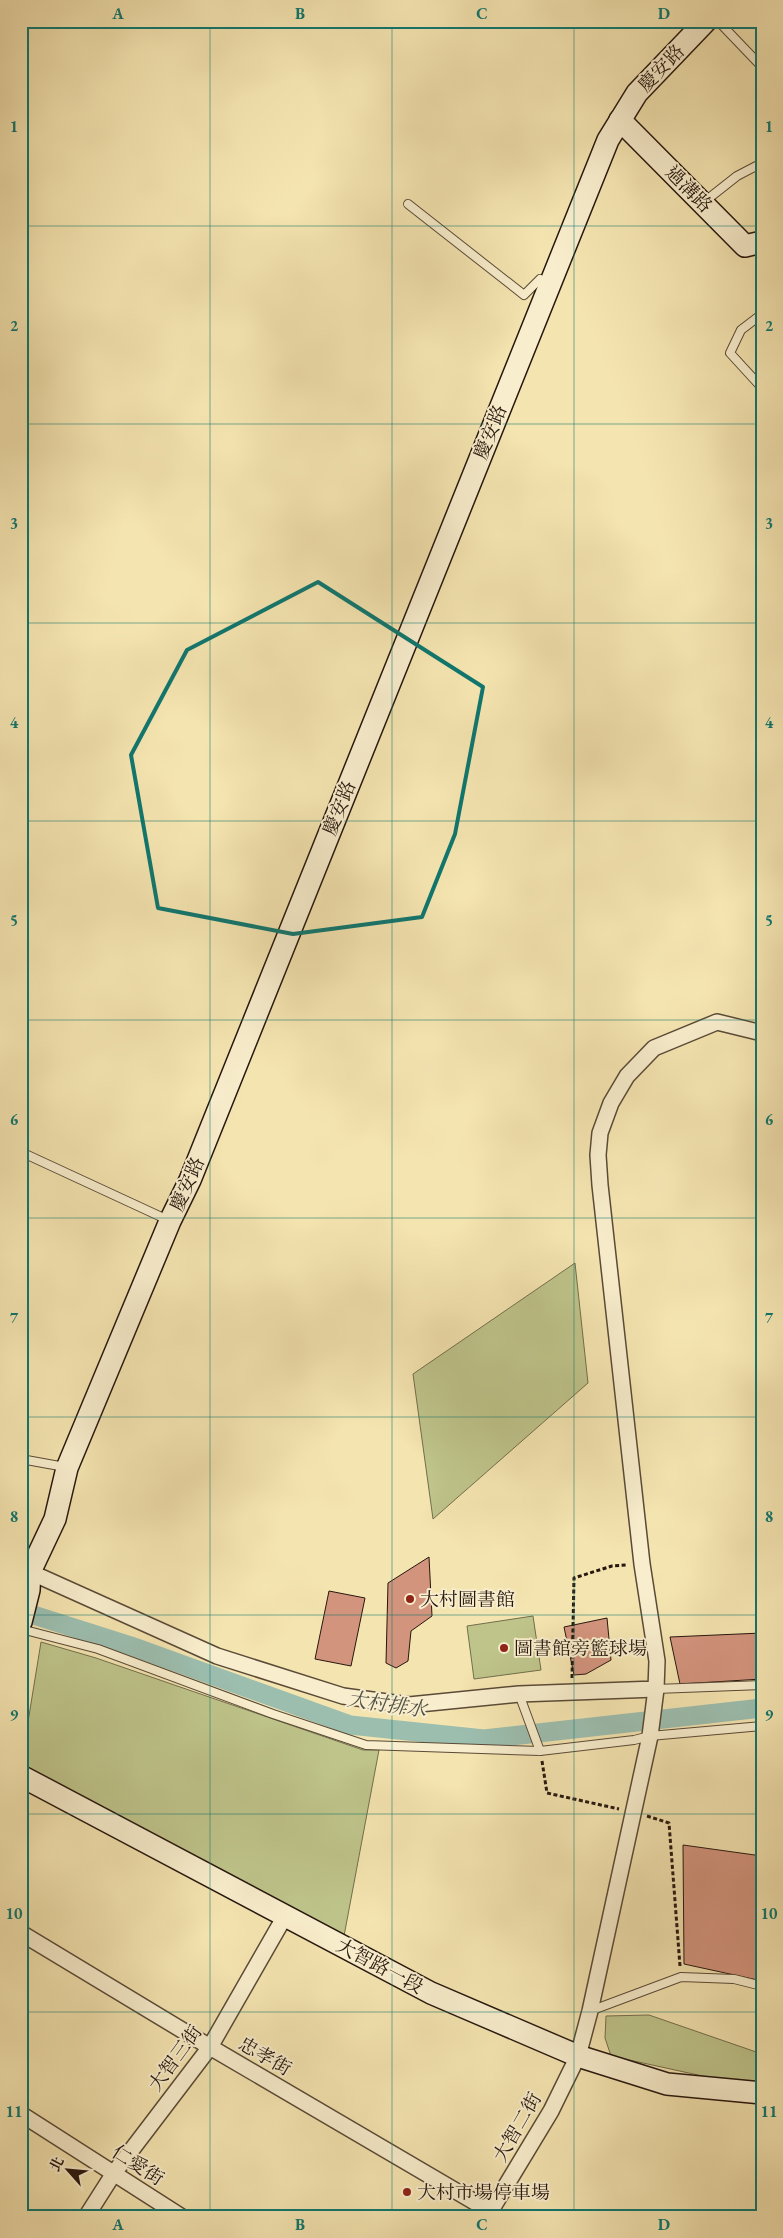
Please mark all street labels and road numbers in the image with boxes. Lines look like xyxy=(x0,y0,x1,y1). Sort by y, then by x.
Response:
street label: 慶安路 xyxy=(632,39,690,97)
street label: 過溝路 xyxy=(660,160,718,218)
street label: 慶安路 xyxy=(468,401,512,463)
street label: 慶安路 xyxy=(317,777,361,839)
street label: 慶安路 xyxy=(164,1153,210,1215)
street label: 大智路一段 xyxy=(332,1933,428,1999)
street label: 大智三街 xyxy=(143,2020,207,2096)
street label: 忠孝街 xyxy=(234,2031,296,2081)
street label: 大智二街 xyxy=(487,2088,547,2166)
street label: 仁愛街 xyxy=(107,2139,169,2191)

